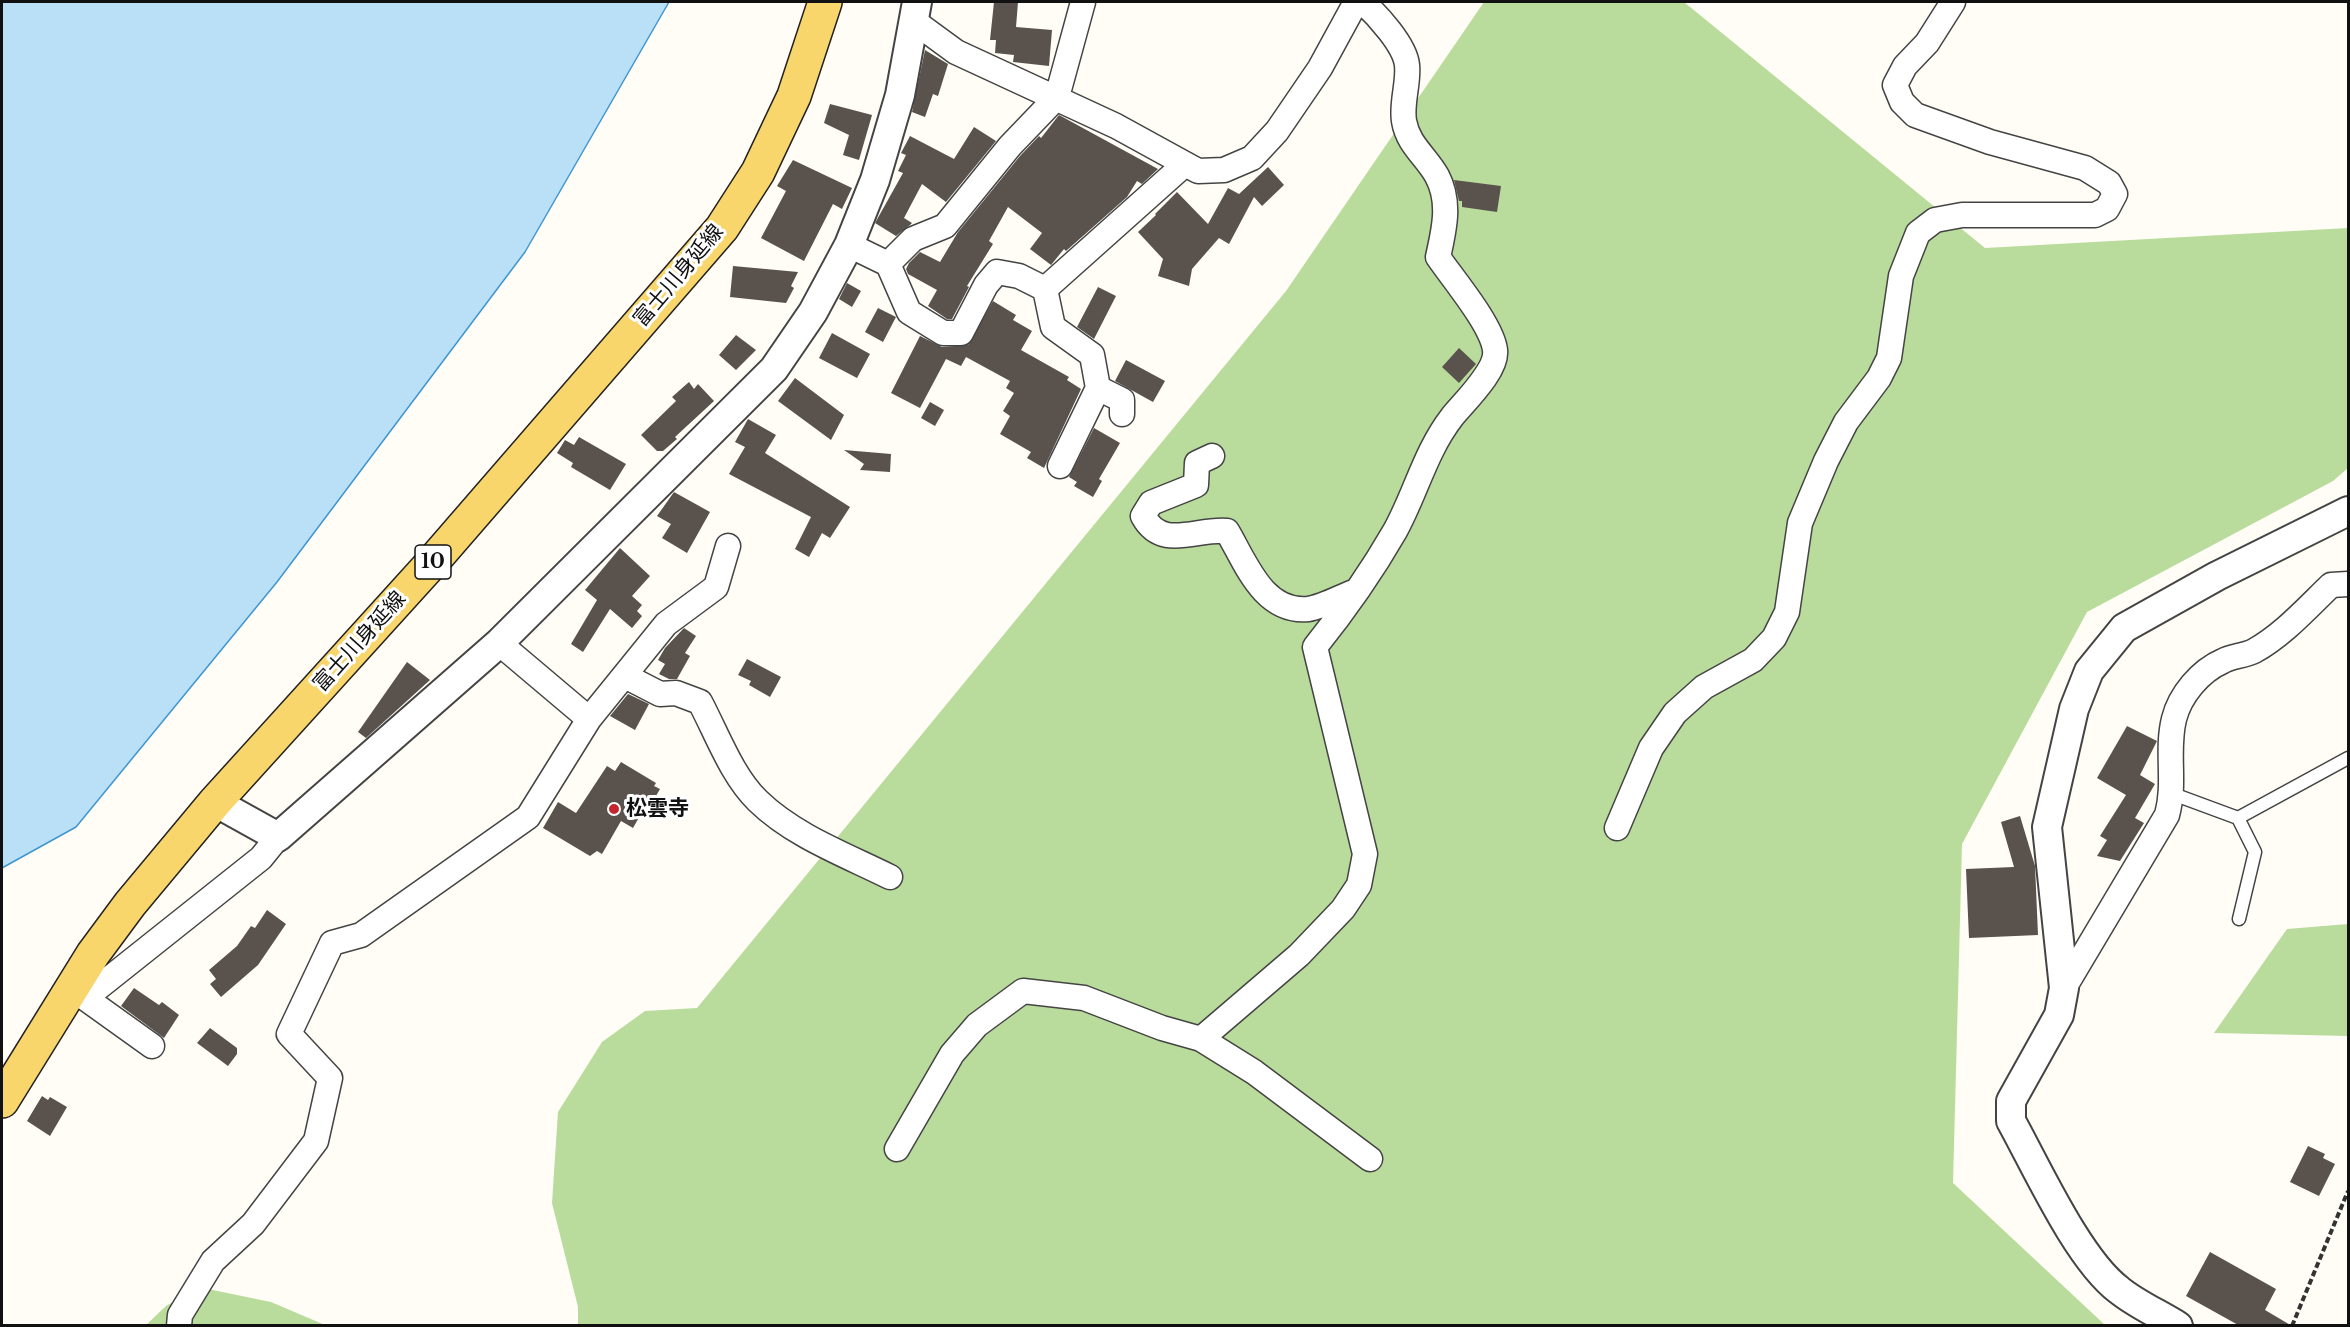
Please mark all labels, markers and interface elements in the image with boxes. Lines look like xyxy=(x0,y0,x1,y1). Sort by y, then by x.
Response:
street label: 富士川身延線 xyxy=(629,220,729,332)
road number: 10 xyxy=(415,545,451,579)
street label: 富士川身延線 xyxy=(308,587,412,697)
place label: 松雲寺 xyxy=(626,796,689,822)
marker: 松雲寺 xyxy=(607,802,621,816)

